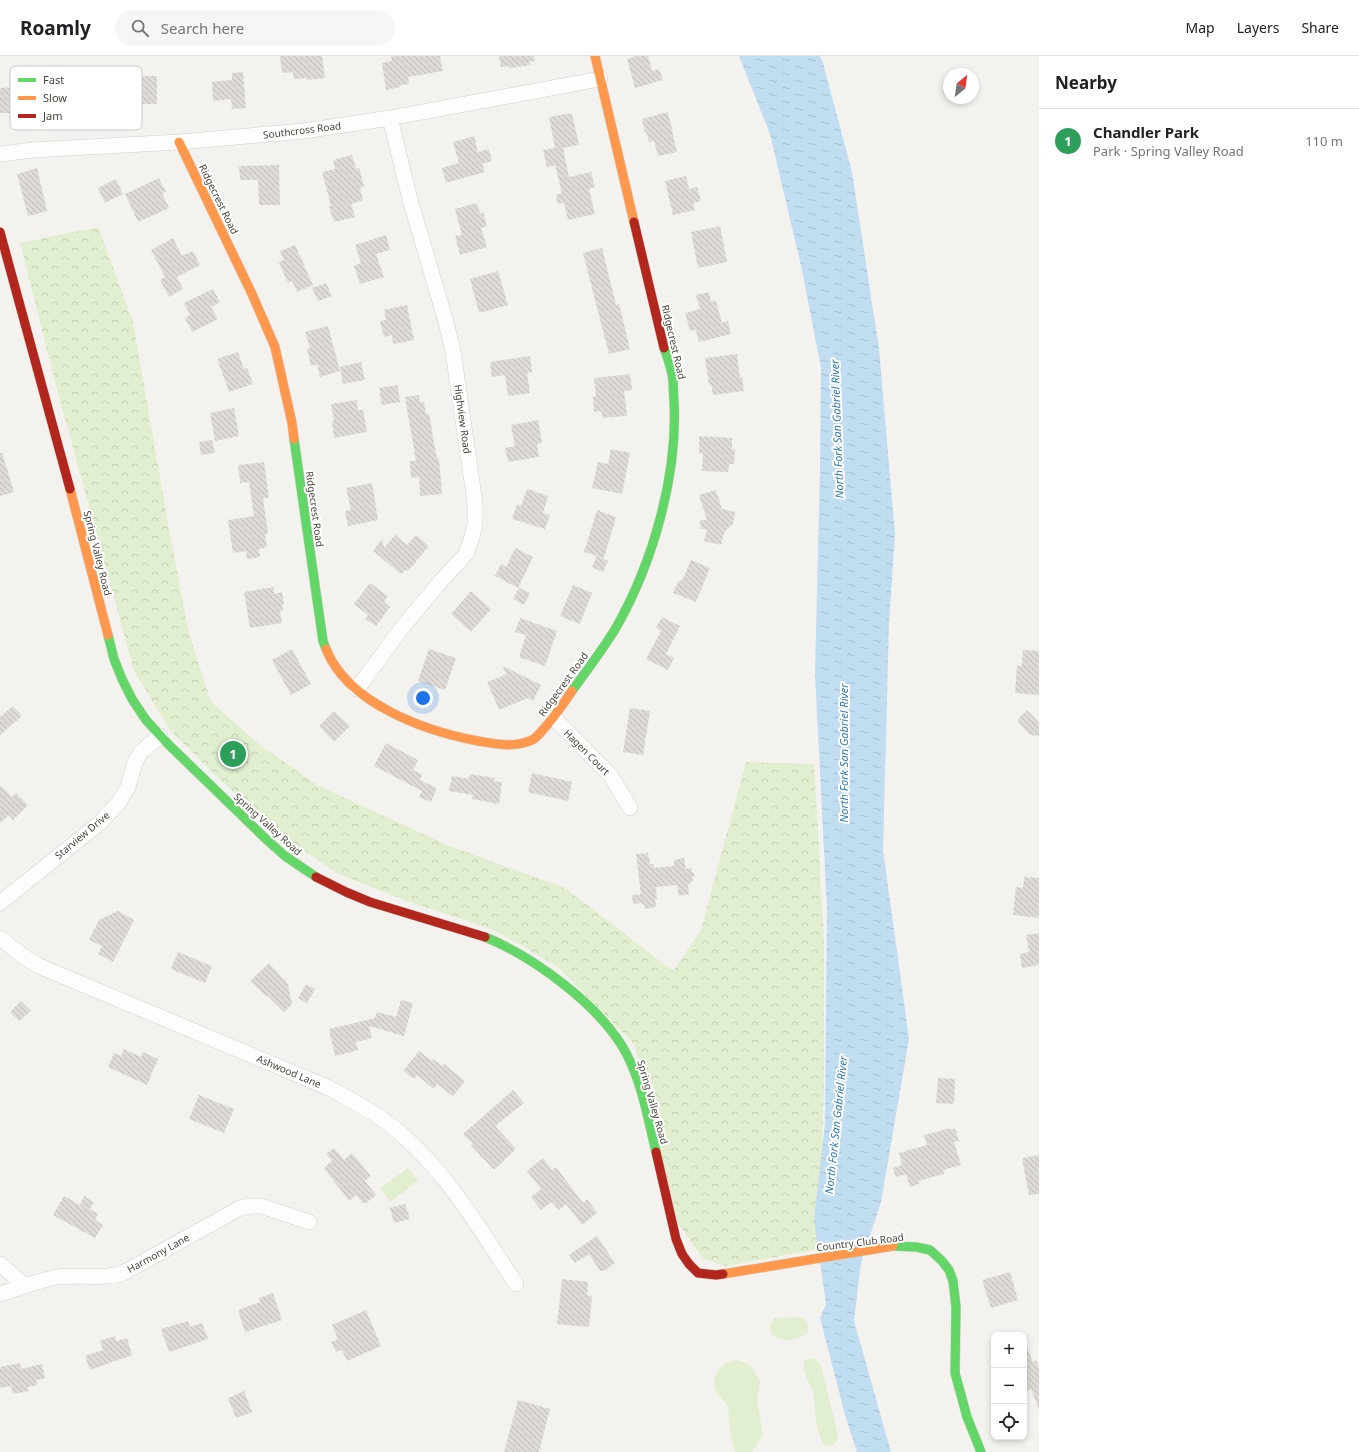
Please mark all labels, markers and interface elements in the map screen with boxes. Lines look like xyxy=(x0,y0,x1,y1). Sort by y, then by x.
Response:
search box xyxy=(115,10,395,46)
text: Roamly xyxy=(20,15,91,41)
icon: search xyxy=(129,17,151,39)
text: Search here xyxy=(161,18,244,38)
text: Map xyxy=(1186,18,1215,37)
text: Layers xyxy=(1237,18,1279,37)
text: Share xyxy=(1301,18,1339,37)
legend xyxy=(10,66,142,130)
north arrow xyxy=(943,68,979,104)
text: Nearby xyxy=(1055,71,1117,94)
text: Fast xyxy=(43,72,64,87)
text: Slow xyxy=(43,90,67,105)
text: Jam xyxy=(42,108,62,123)
street label: Southcross Road xyxy=(262,118,342,142)
text: Chandler Park xyxy=(1093,122,1199,142)
text: 1 xyxy=(1064,132,1072,150)
text: 110 m xyxy=(1305,132,1343,150)
text: Park · Spring Valley Road xyxy=(1093,142,1244,160)
street label: Ridgecrest Road xyxy=(196,162,242,236)
street label: Ridgecrest Road xyxy=(659,303,689,381)
water label: North Fork San Gabriel River xyxy=(827,359,846,499)
street label: Highview Road xyxy=(451,383,475,455)
street label: Ridgecrest Road xyxy=(303,470,327,548)
street label: Spring Valley Road xyxy=(81,509,115,597)
street label: Ridgecrest Road xyxy=(535,649,591,719)
water label: North Fork San Gabriel River xyxy=(836,683,851,823)
your location xyxy=(413,688,433,708)
street label: Hagen Court xyxy=(561,726,613,778)
pin: 1 xyxy=(220,739,246,769)
street label: Spring Valley Road xyxy=(231,790,305,858)
street label: Starview Drive xyxy=(52,808,112,862)
street label: Ashwood Lane xyxy=(255,1051,324,1091)
water label: North Fork San Gabriel River xyxy=(821,1054,850,1195)
street label: Spring Valley Road xyxy=(634,1058,672,1146)
street label: Harmony Lane xyxy=(124,1230,192,1276)
street label: Country Club Road xyxy=(815,1230,905,1254)
map controls xyxy=(991,1332,1027,1440)
button: + xyxy=(991,1332,1027,1368)
button: − xyxy=(991,1368,1027,1404)
button: locate xyxy=(991,1404,1027,1440)

